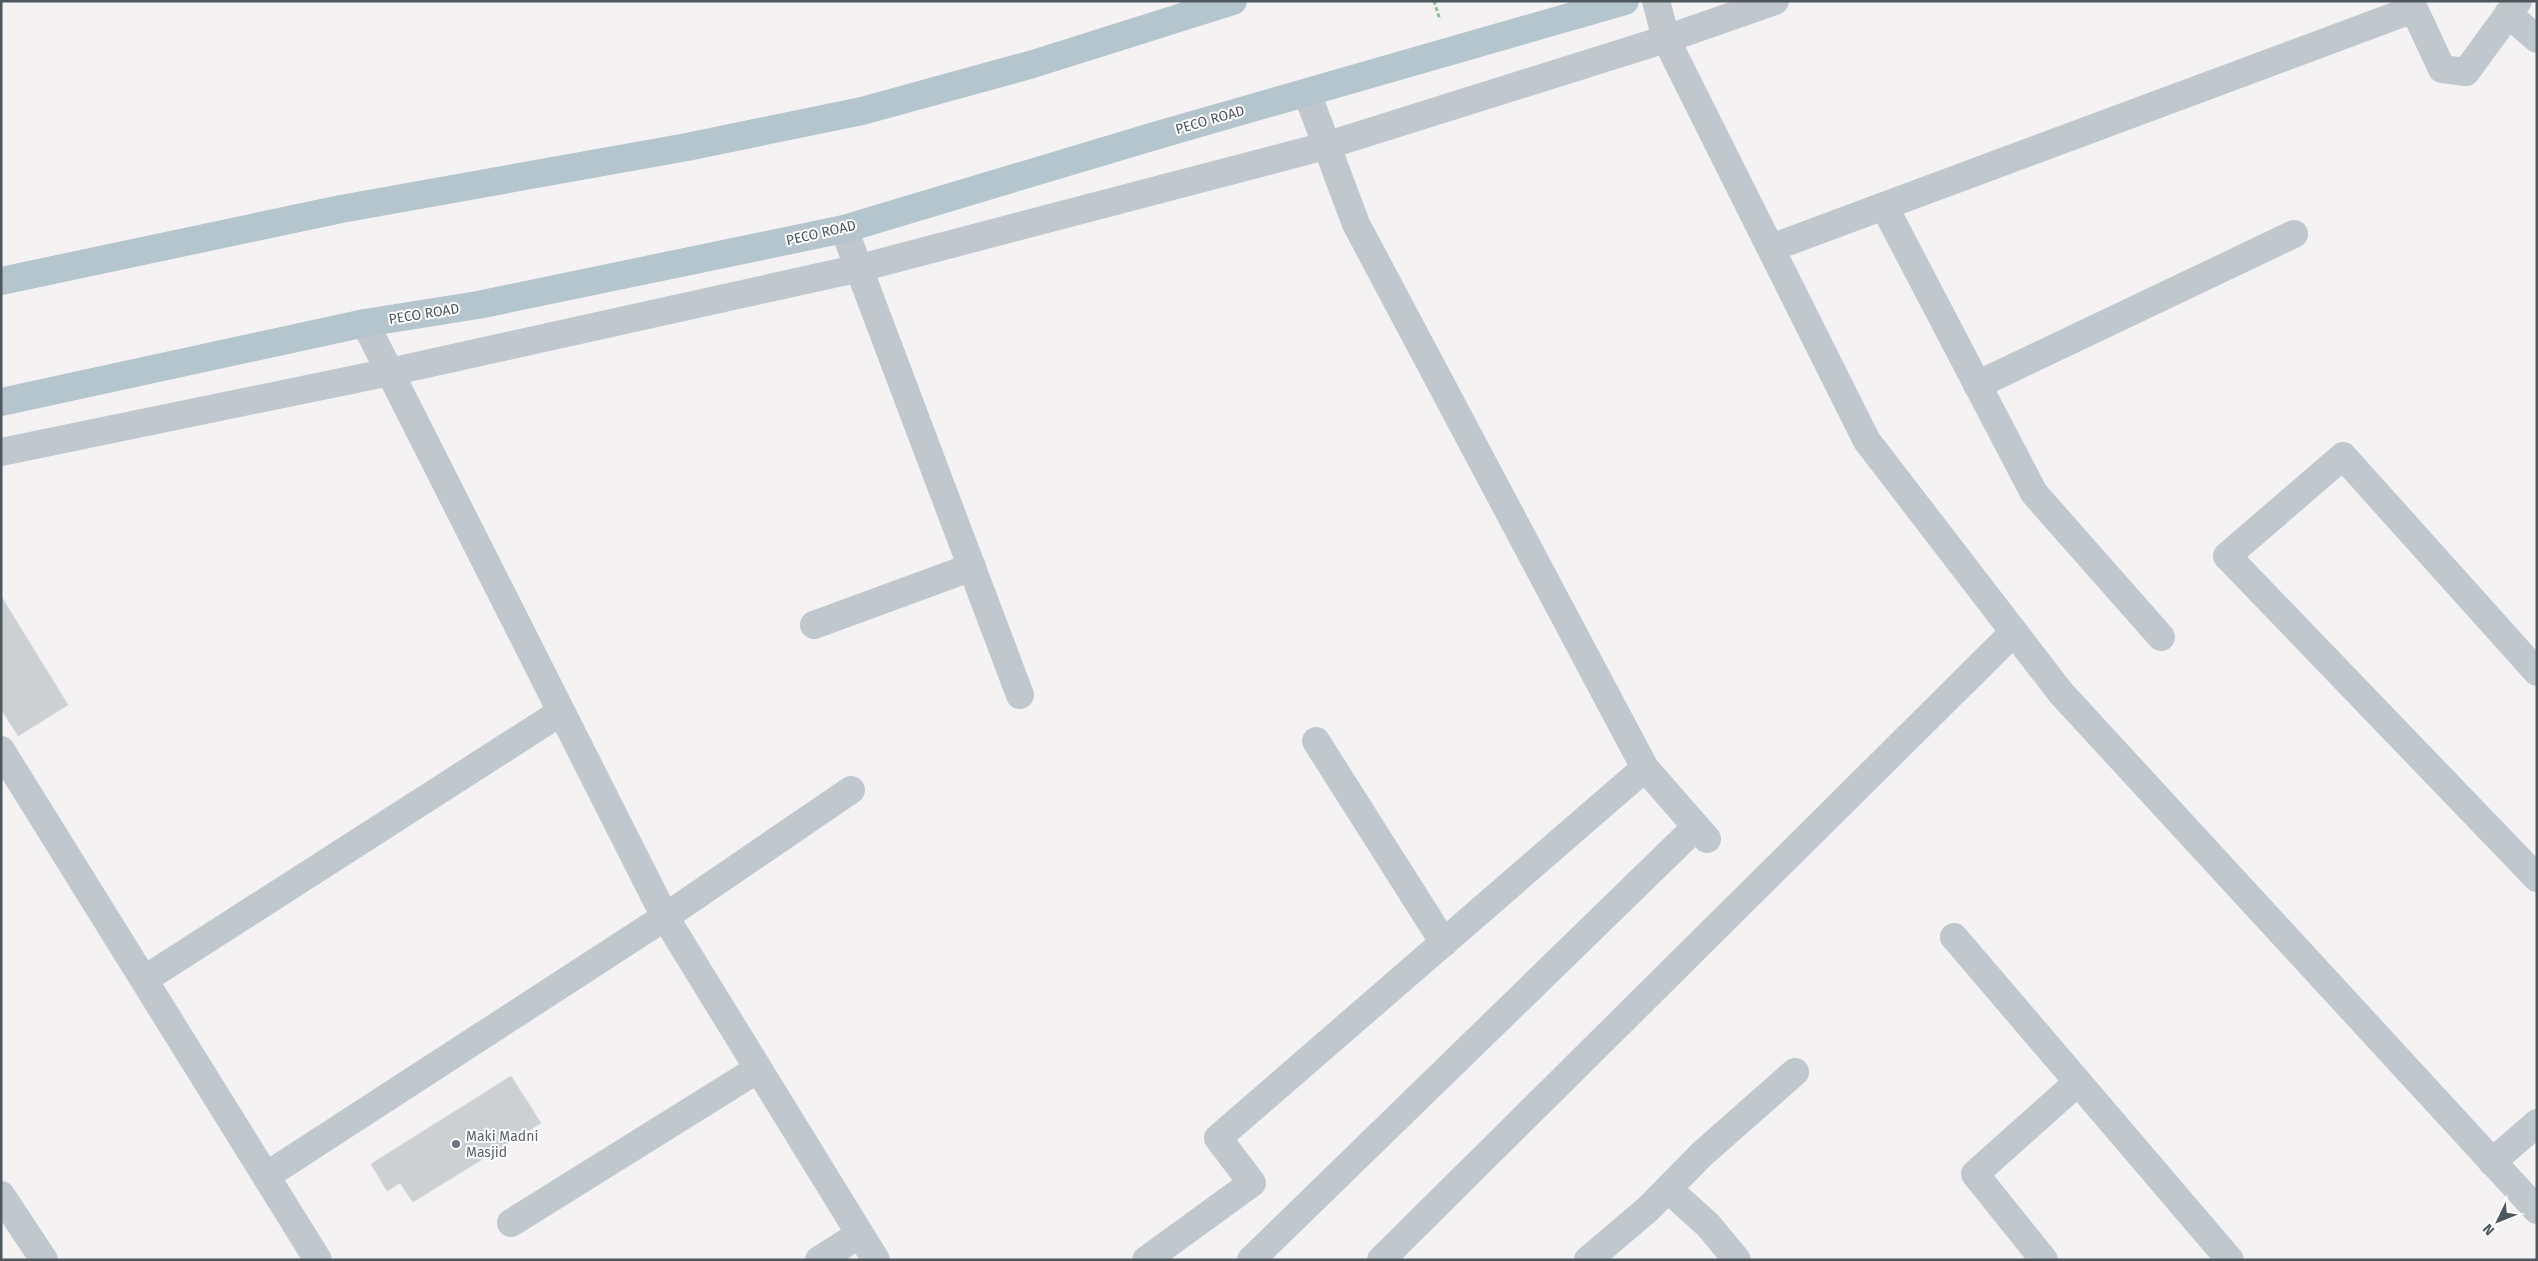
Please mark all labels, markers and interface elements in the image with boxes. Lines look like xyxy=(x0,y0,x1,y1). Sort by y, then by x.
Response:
street label: PECO ROAD xyxy=(1173,102,1247,138)
street label: PECO ROAD xyxy=(784,217,858,249)
street label: PECO ROAD xyxy=(387,300,461,328)
place label: Maki Madni Masjid xyxy=(466,1128,538,1161)
marker: Maki Madni Masjid xyxy=(450,1138,462,1150)
north arrow xyxy=(2473,1196,2523,1246)
text: N xyxy=(2479,1220,2498,1239)

